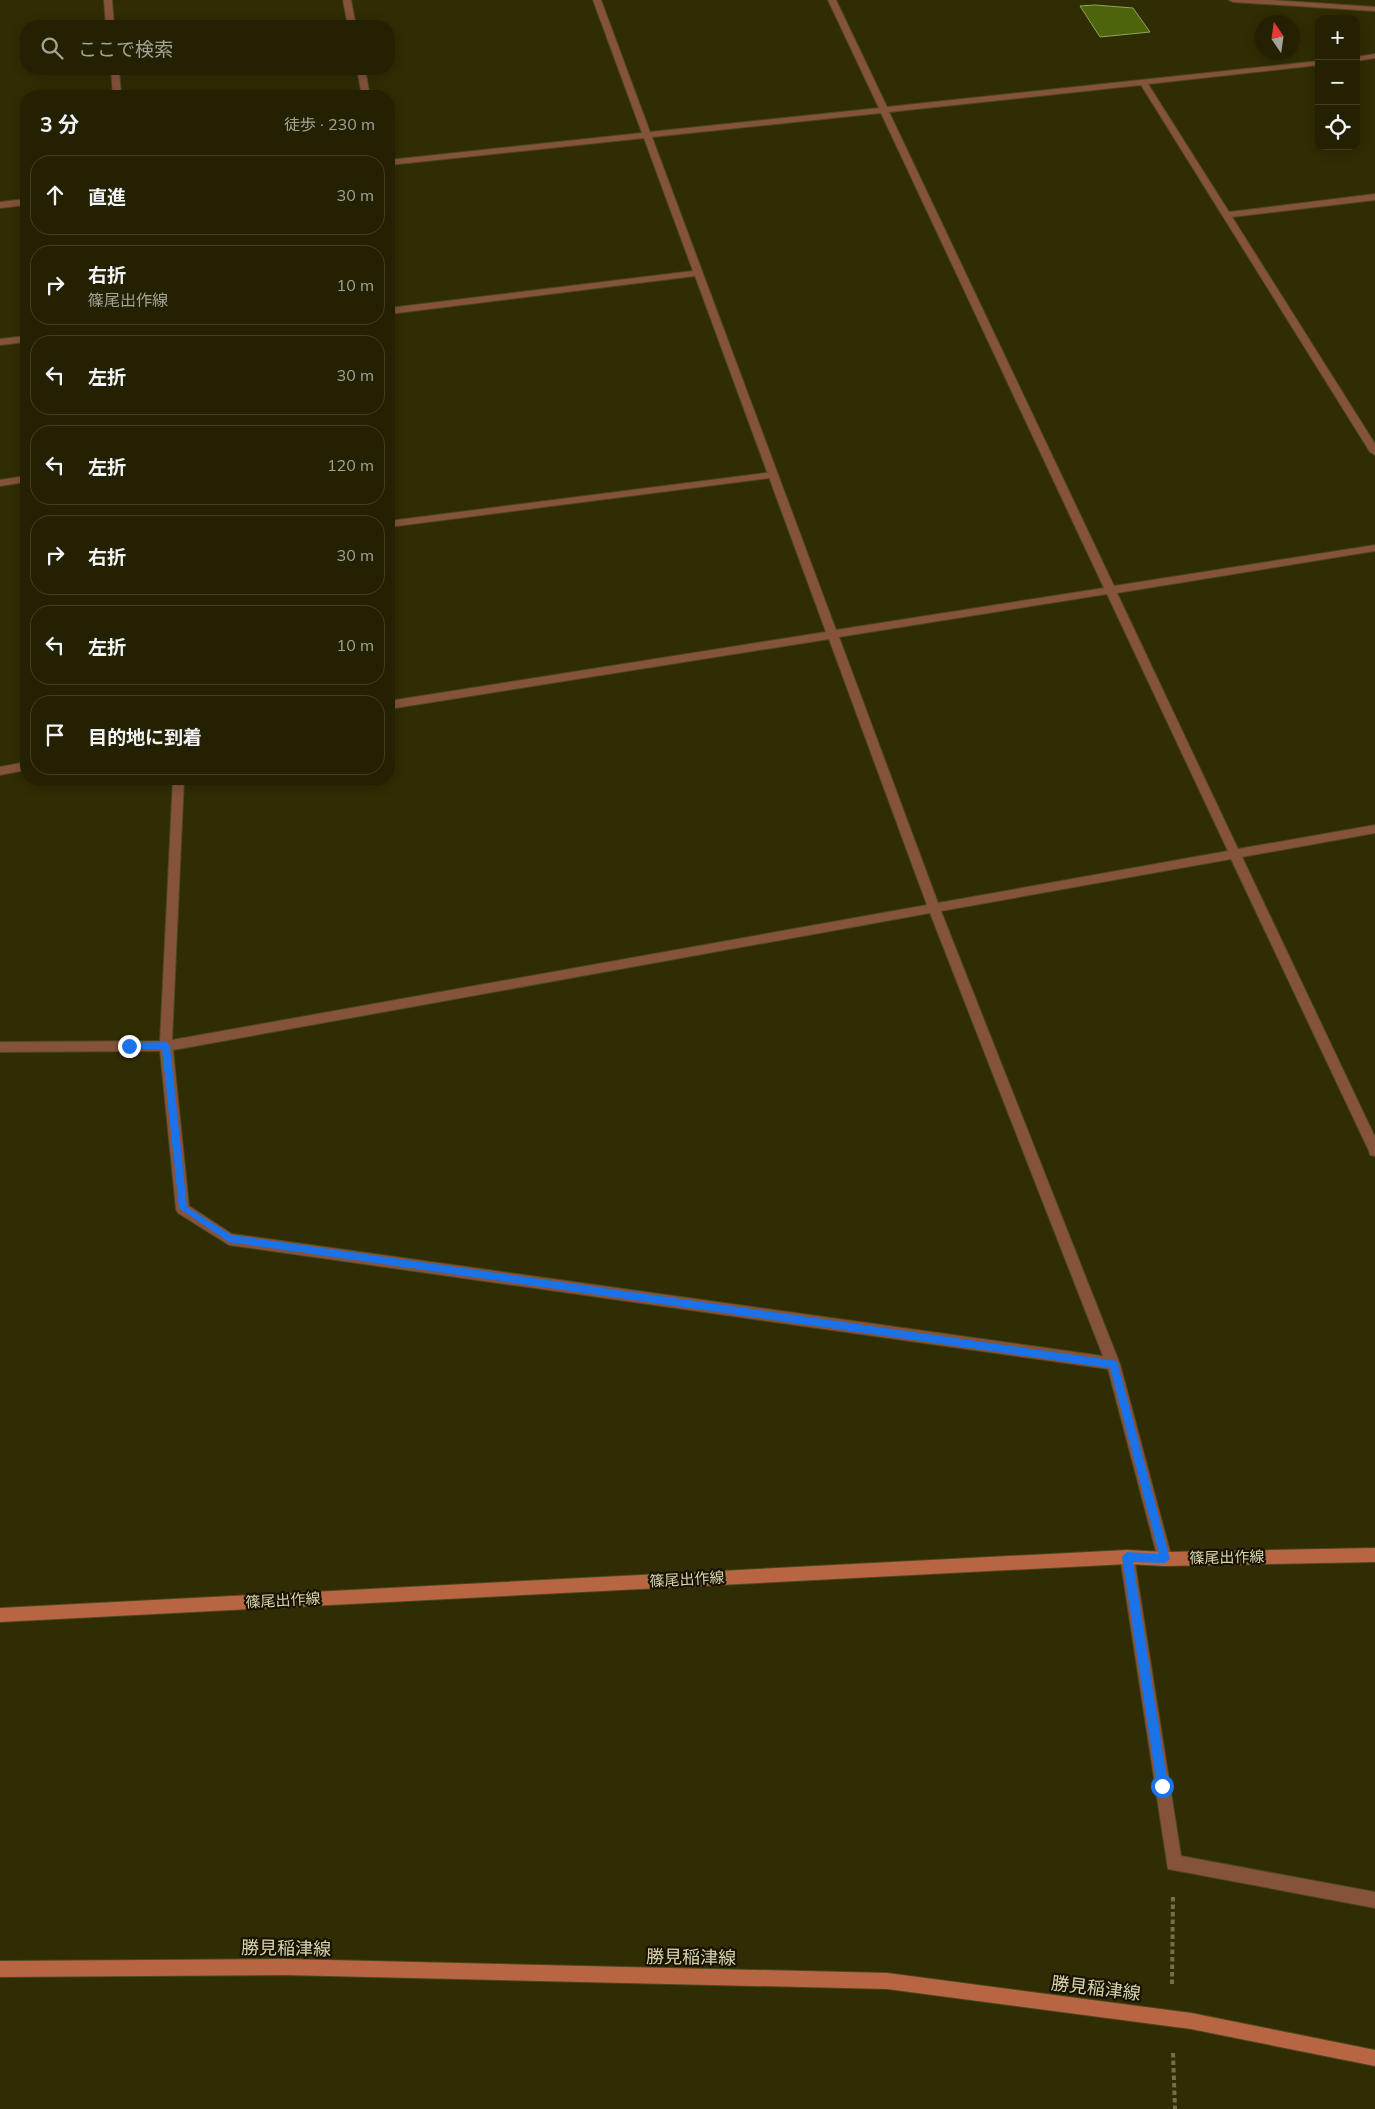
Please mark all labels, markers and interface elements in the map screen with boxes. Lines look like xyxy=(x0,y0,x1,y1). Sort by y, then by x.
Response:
north arrow xyxy=(1255,15,1300,60)
map controls xyxy=(1315,15,1360,150)
button: + xyxy=(1315,15,1360,60)
search box xyxy=(20,20,395,75)
icon: search xyxy=(38,34,66,62)
text: ここで検索 xyxy=(78,37,173,61)
button: − xyxy=(1315,60,1360,105)
button: locate xyxy=(1315,105,1360,150)
text: 3 分 xyxy=(40,111,79,137)
text: 徒歩 · 230 m xyxy=(284,114,375,134)
icon: ahead xyxy=(41,181,69,209)
text: 直進 xyxy=(88,185,126,209)
text: 30 m xyxy=(337,185,374,205)
text: 右折 xyxy=(88,263,126,287)
icon: right xyxy=(41,271,69,299)
text: 10 m xyxy=(337,275,374,295)
text: 篠尾出作線 xyxy=(88,290,168,310)
icon: left xyxy=(41,361,69,389)
text: 左折 xyxy=(88,365,126,389)
text: 30 m xyxy=(337,365,374,385)
icon: left xyxy=(41,451,69,479)
text: 左折 xyxy=(88,455,126,479)
text: 120 m xyxy=(327,455,374,475)
icon: right xyxy=(41,541,69,569)
text: 右折 xyxy=(88,545,126,569)
text: 30 m xyxy=(337,545,374,565)
icon: left xyxy=(41,631,69,659)
text: 左折 xyxy=(88,635,126,659)
text: 10 m xyxy=(337,635,374,655)
icon: arrive xyxy=(41,721,69,749)
text: 目的地に到着 xyxy=(88,725,202,749)
route end xyxy=(118,1035,141,1058)
street label: 篠尾出作線 xyxy=(1189,1547,1265,1567)
street label: 篠尾出作線 xyxy=(649,1568,725,1590)
street label: 篠尾出作線 xyxy=(245,1589,321,1611)
route start xyxy=(1151,1775,1174,1798)
street label: 勝見稲津線 xyxy=(241,1936,331,1960)
street label: 勝見稲津線 xyxy=(646,1945,736,1969)
street label: 勝見稲津線 xyxy=(1050,1971,1142,2005)

